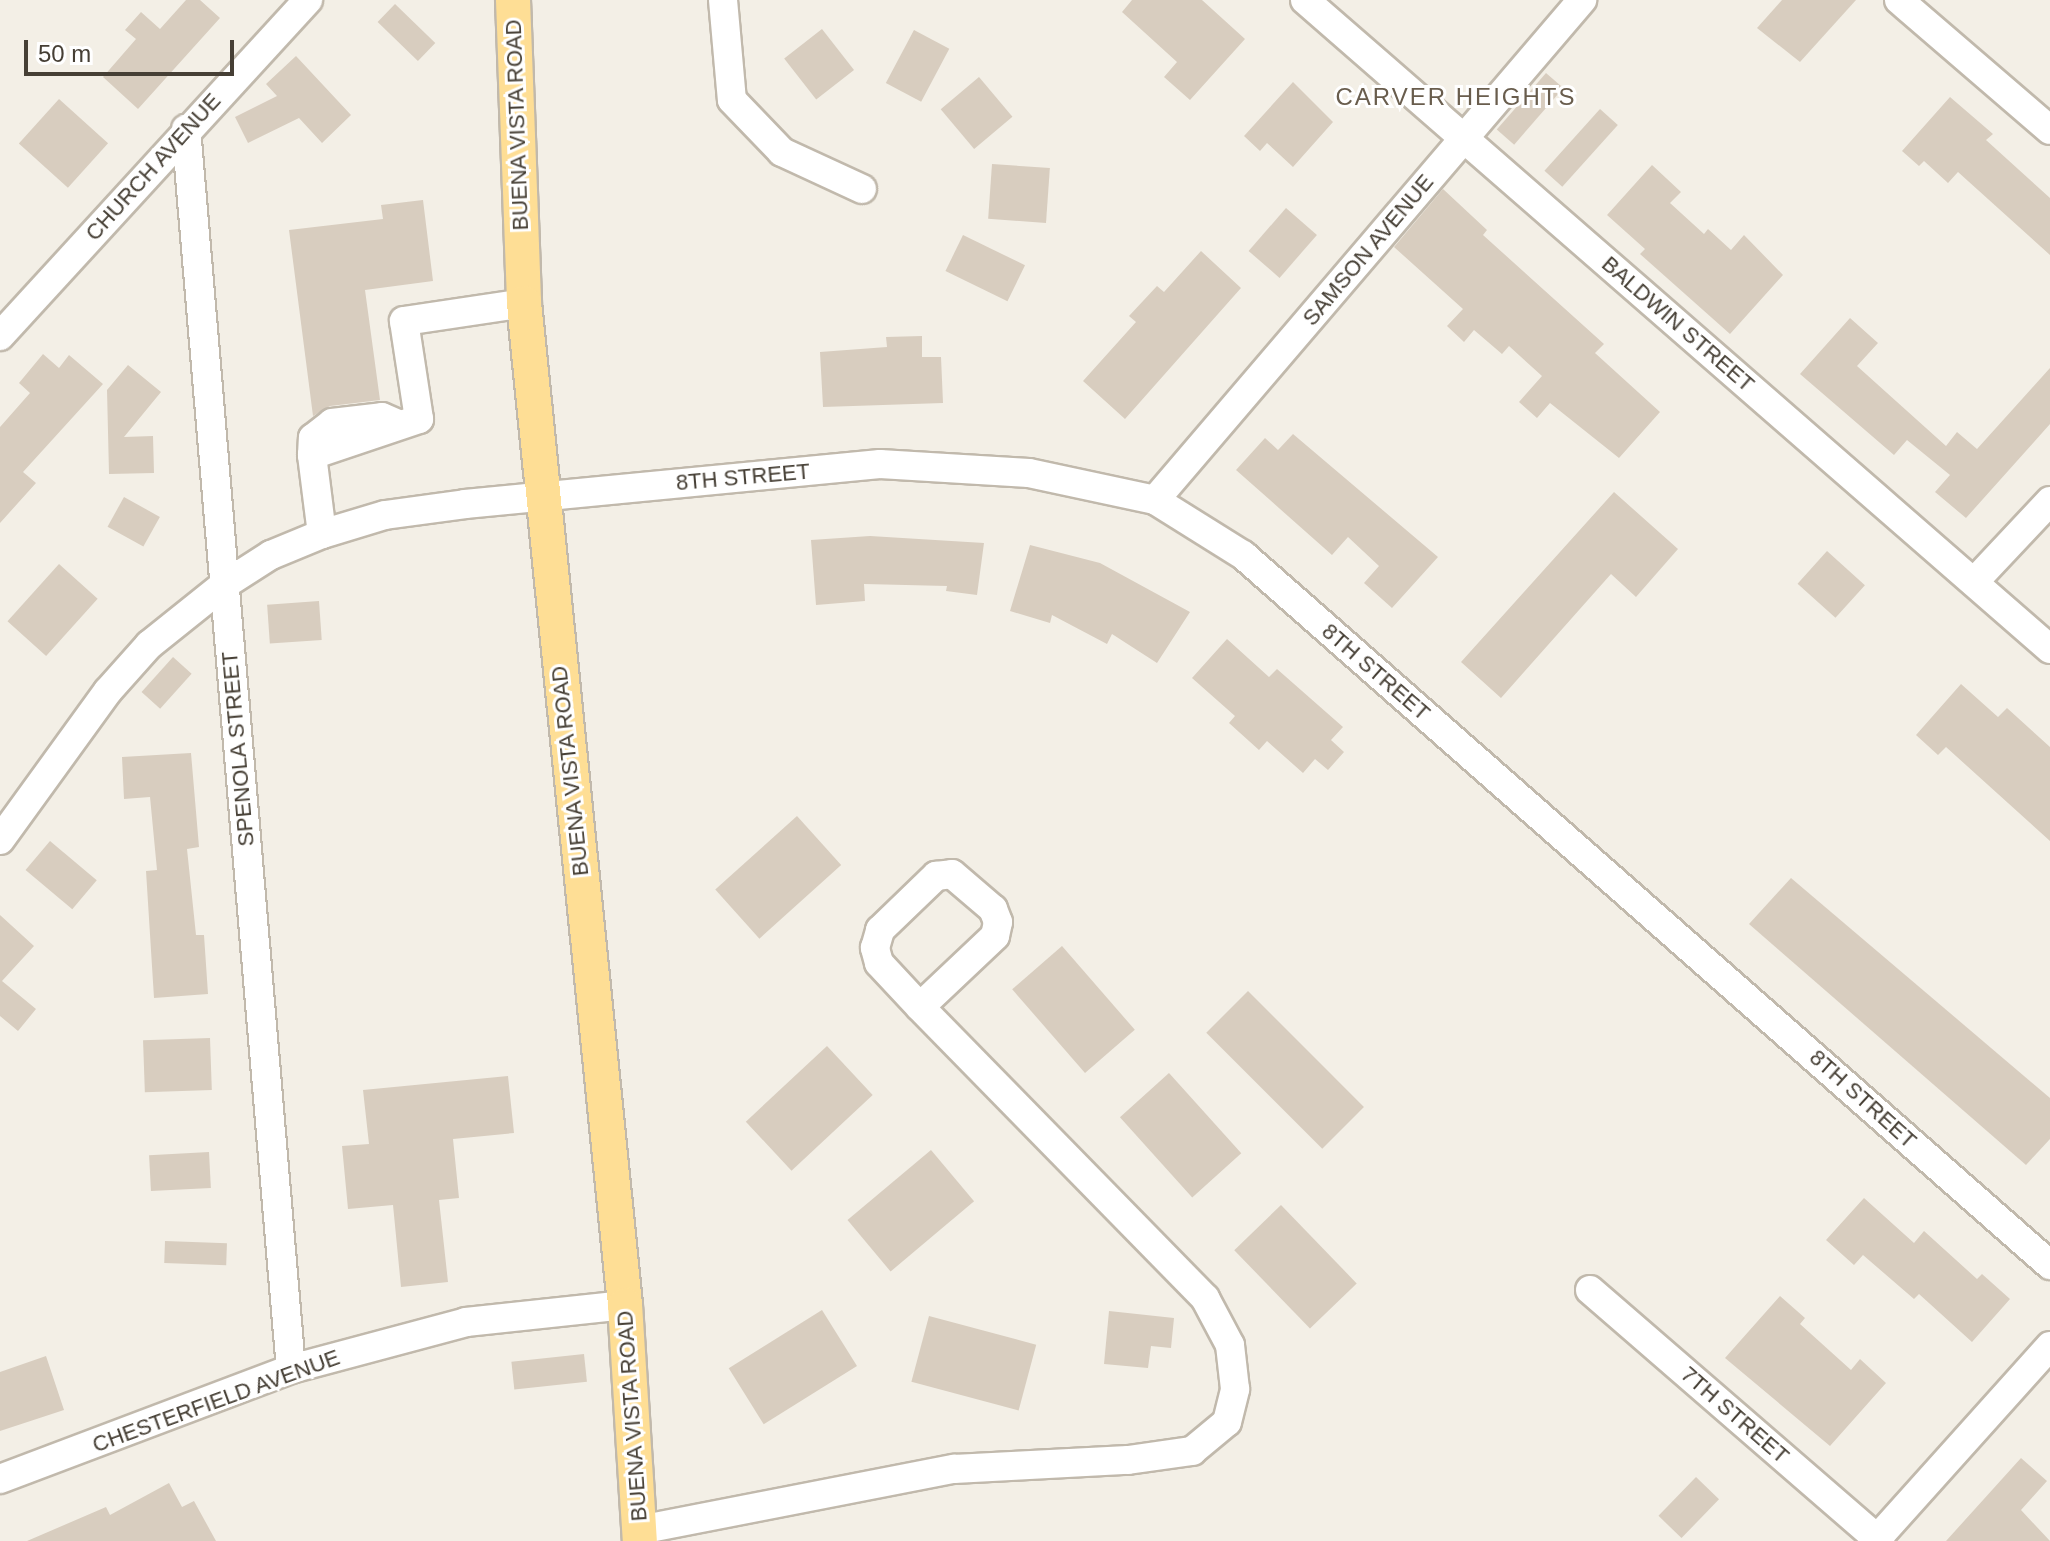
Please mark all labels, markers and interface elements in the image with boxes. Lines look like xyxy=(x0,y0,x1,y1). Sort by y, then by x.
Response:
street label: BUENA VISTA ROAD xyxy=(500,18,534,232)
scale bar xyxy=(28,24,238,74)
text: 50 m xyxy=(38,40,91,67)
district label: CARVER HEIGHTS xyxy=(1336,83,1576,111)
street label: CHURCH AVENUE xyxy=(80,87,226,247)
street label: SAMSON AVENUE xyxy=(1297,169,1439,331)
street label: BALDWIN STREET xyxy=(1596,251,1760,397)
street label: 8TH STREET xyxy=(675,458,811,496)
street label: 8TH STREET xyxy=(1317,618,1435,726)
street label: SPENOLA STREET xyxy=(216,650,260,848)
street label: BUENA VISTA ROAD xyxy=(546,663,594,879)
street label: 8TH STREET xyxy=(1804,1044,1922,1154)
street label: BUENA VISTA ROAD xyxy=(611,1309,653,1523)
street label: CHESTERFIELD AVENUE xyxy=(88,1344,344,1458)
street label: 7TH STREET xyxy=(1676,1361,1794,1469)

